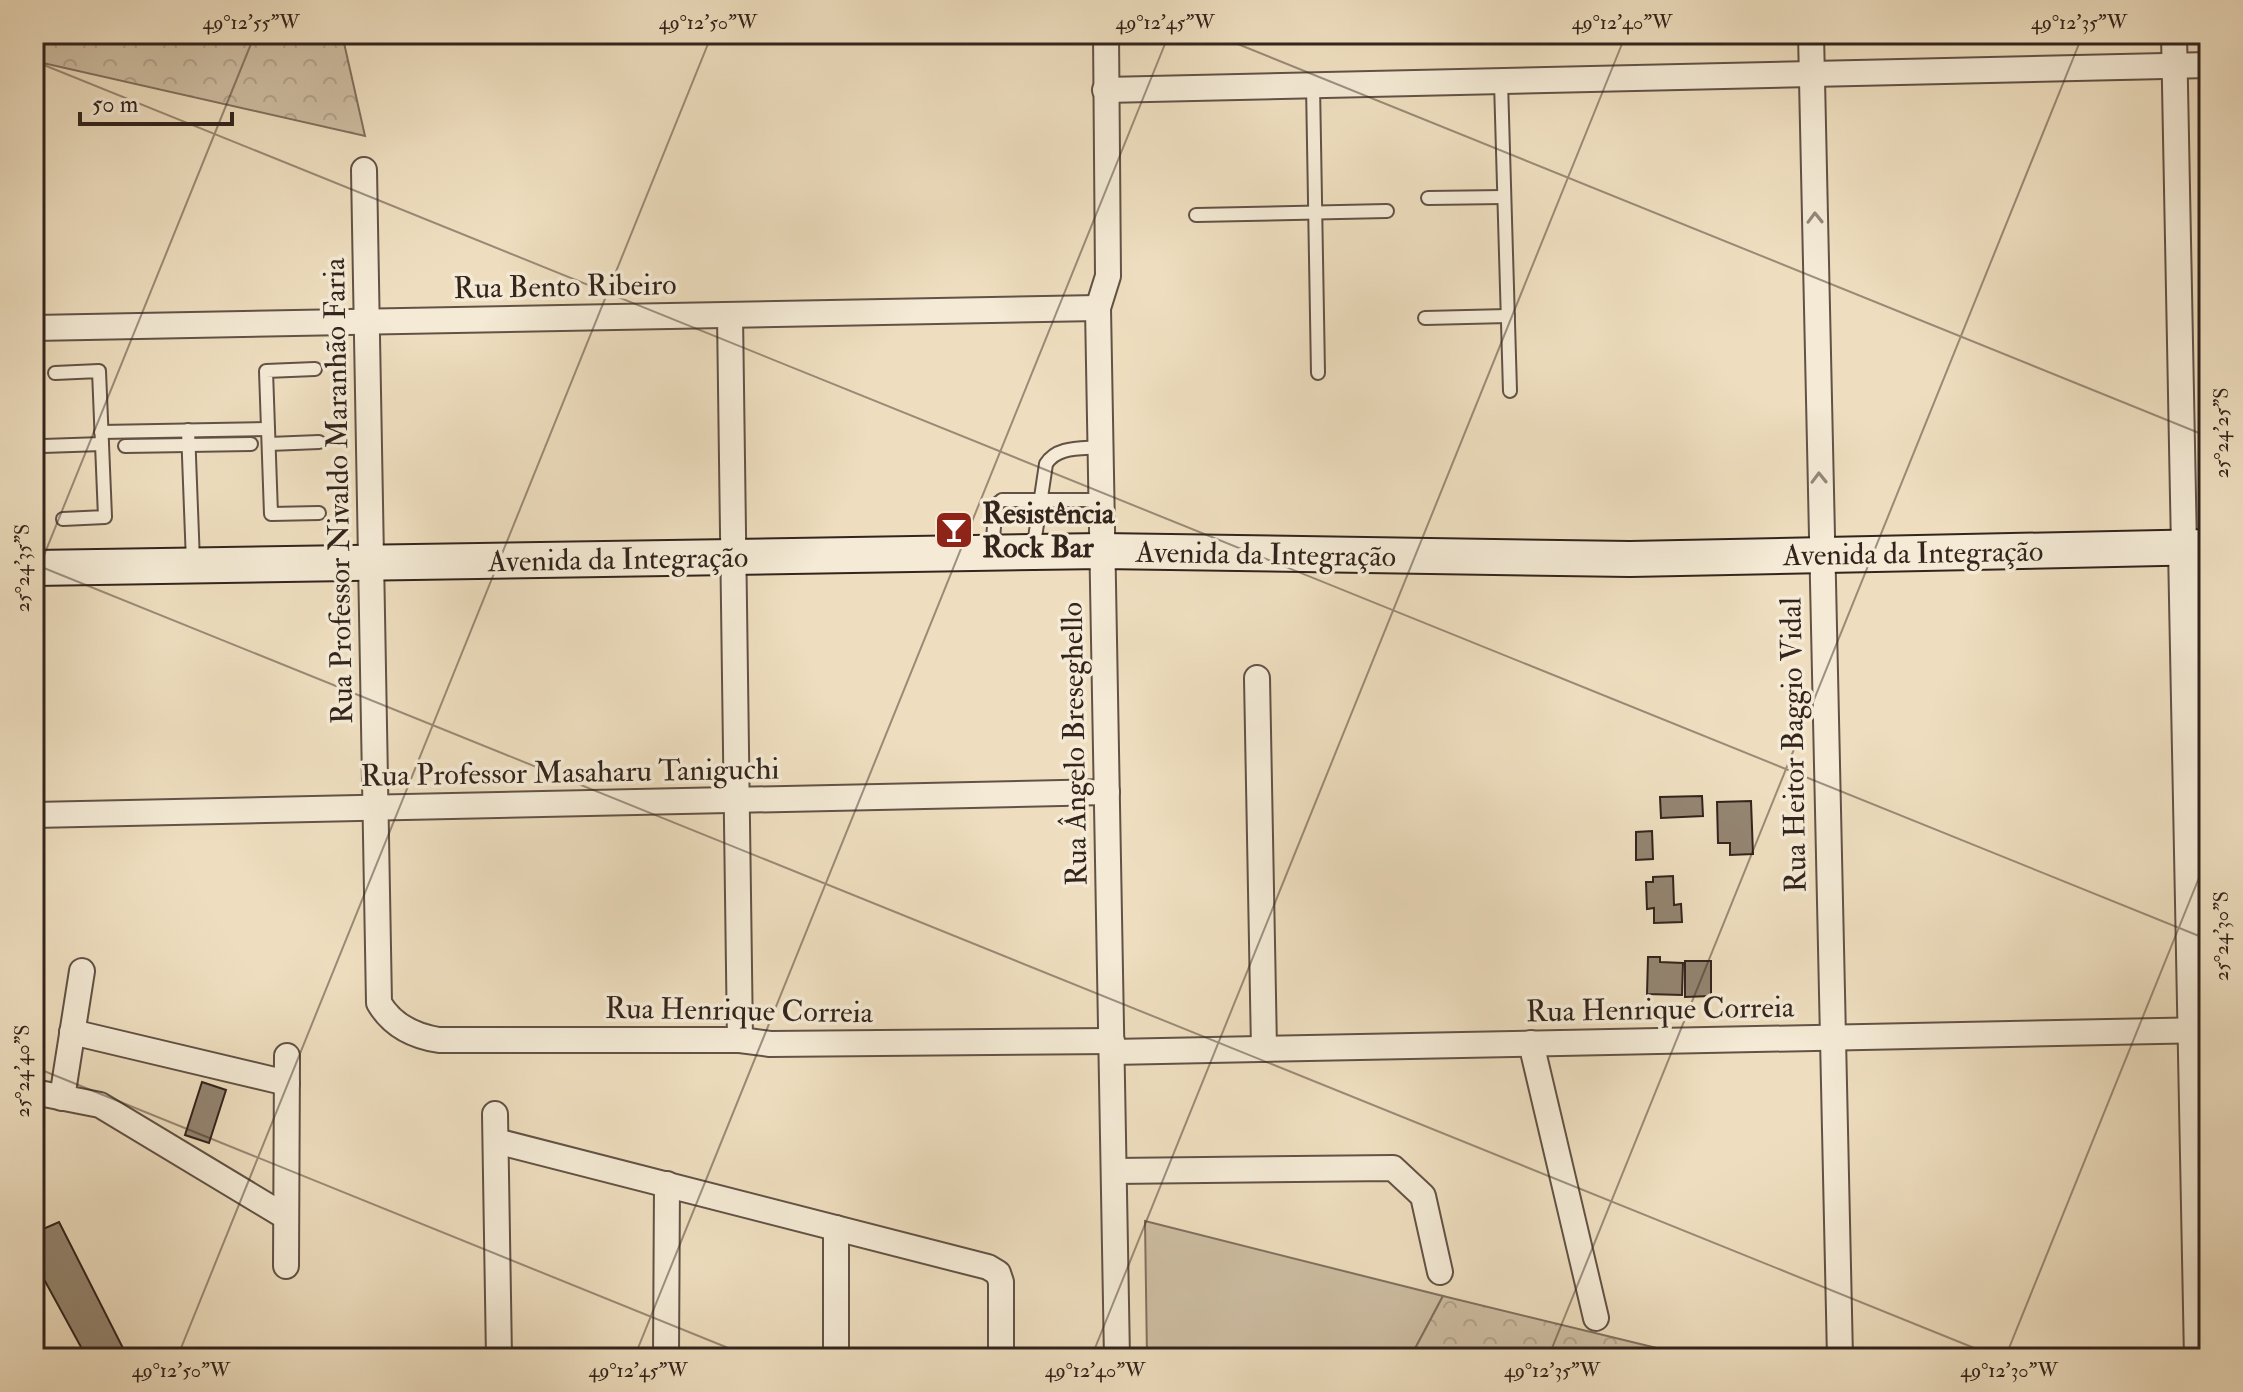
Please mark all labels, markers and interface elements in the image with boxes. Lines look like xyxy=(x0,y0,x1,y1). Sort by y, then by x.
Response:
text: 49°12'55"W xyxy=(202,10,300,35)
text: 49°12'50"W xyxy=(659,10,758,35)
text: 49°12'45"W xyxy=(1115,10,1215,35)
text: 49°12'40"W xyxy=(1572,10,1673,35)
text: 49°12'35"W xyxy=(2031,10,2128,35)
scale bar xyxy=(80,76,232,126)
text: 50 m xyxy=(92,89,139,120)
one-way arrow xyxy=(1806,211,1823,224)
street label: Rua Professor Nivaldo Maranhão Faria xyxy=(316,257,361,724)
street label: Rua Bento Ribeiro xyxy=(453,266,677,307)
text: 25°24'25"S xyxy=(2209,388,2234,478)
one-way arrow xyxy=(1811,471,1828,484)
place label: Resistência Rock Bar xyxy=(982,495,1116,566)
bar icon: Resistência Rock Bar xyxy=(933,509,975,551)
text: 25°24'35"S xyxy=(10,524,35,612)
street label: Avenida da Integração xyxy=(1781,533,2044,574)
street label: Avenida da Integração xyxy=(1134,534,1397,575)
street label: Avenida da Integração xyxy=(486,539,749,580)
street label: Rua Heitor Baggio Vidal xyxy=(1772,597,1815,893)
street label: Rua Ângelo Breseghello xyxy=(1054,602,1095,886)
street label: Rua Professor Masaharu Taniguchi xyxy=(360,750,780,795)
text: 25°24'30"S xyxy=(2209,891,2234,981)
street label: Rua Henrique Correia xyxy=(1526,989,1795,1030)
street label: Rua Henrique Correia xyxy=(605,990,874,1031)
text: 25°24'40"S xyxy=(10,1025,35,1117)
text: 49°12'50"W xyxy=(132,1358,231,1383)
text: 49°12'45"W xyxy=(588,1358,688,1383)
text: 49°12'40"W xyxy=(1045,1358,1146,1383)
text: 49°12'35"W xyxy=(1504,1358,1601,1383)
text: 49°12'30"W xyxy=(1960,1358,2058,1383)

